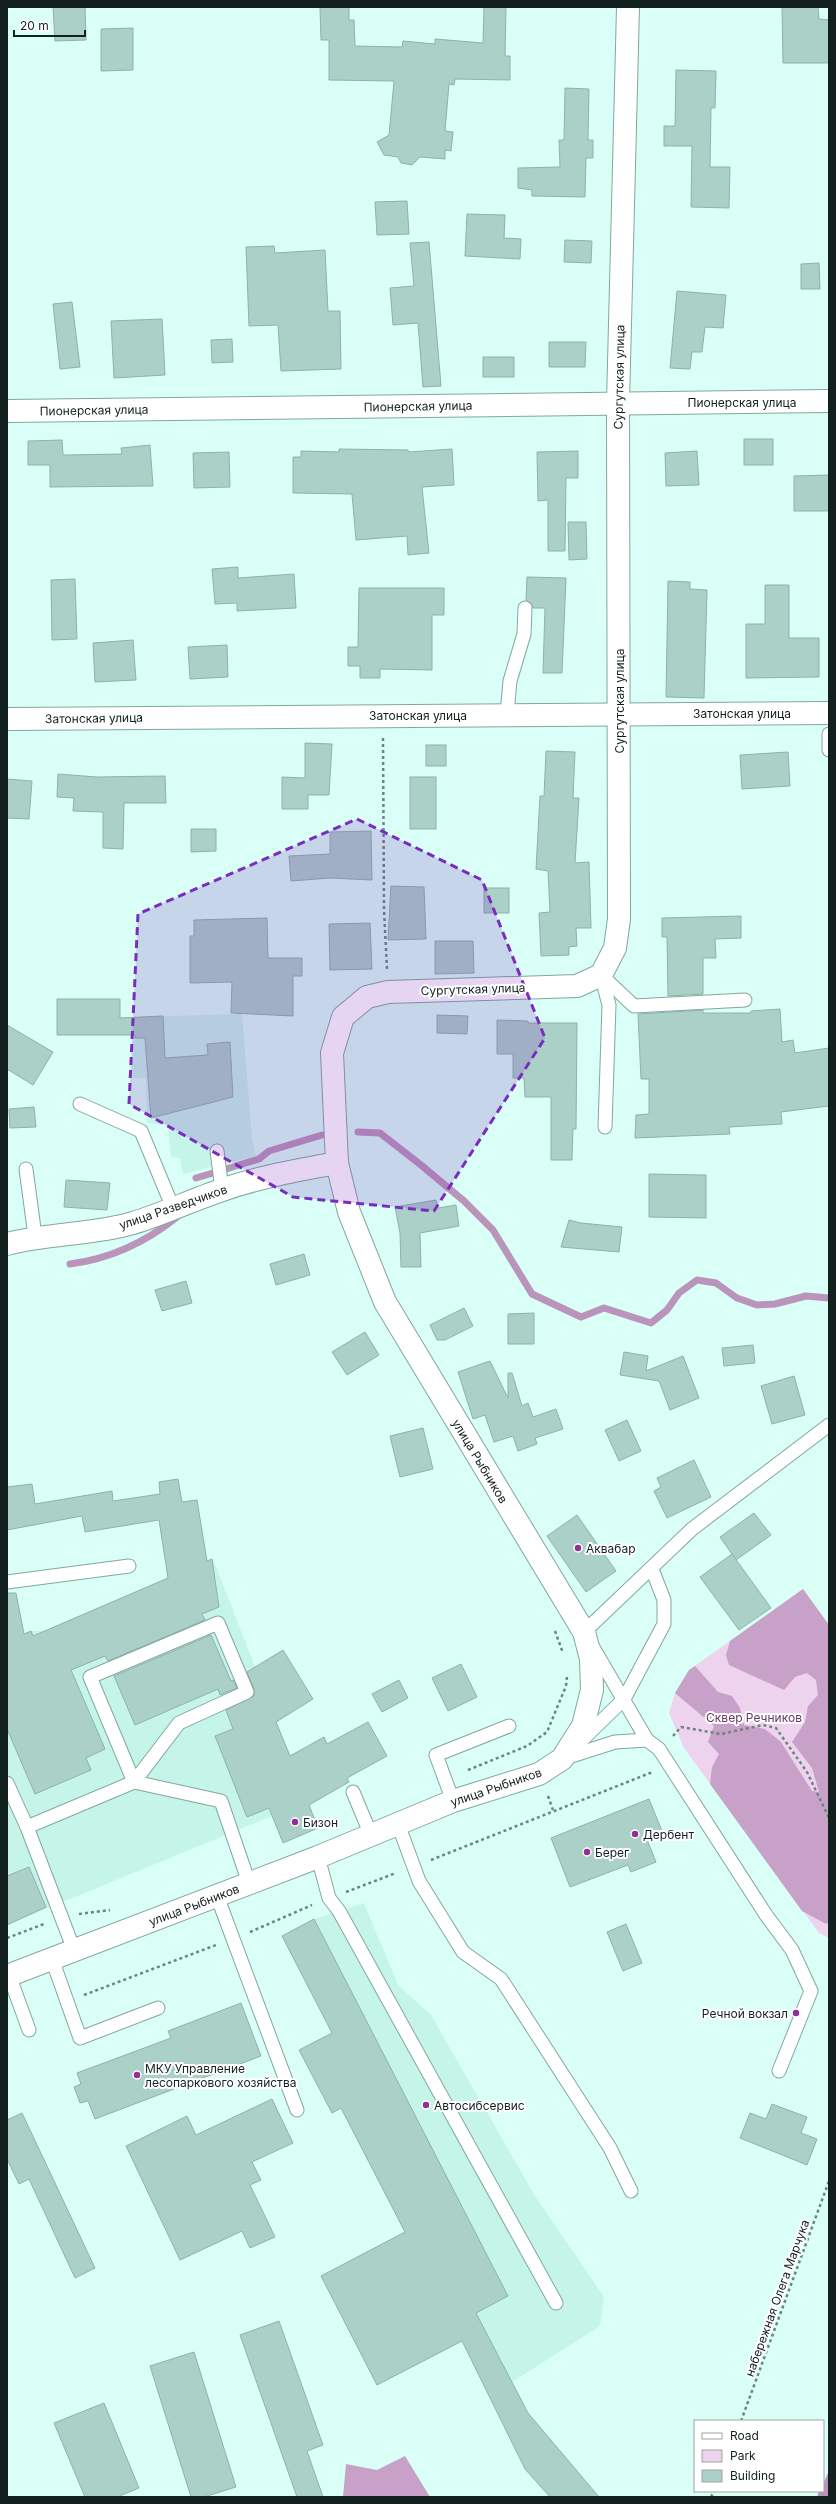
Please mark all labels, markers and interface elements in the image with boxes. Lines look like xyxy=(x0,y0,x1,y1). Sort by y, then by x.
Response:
scale bar xyxy=(14,12,85,38)
text: 20 m xyxy=(20,18,49,33)
street label: Сургутская улица xyxy=(611,324,627,430)
street label: Пионерская улица xyxy=(688,395,796,410)
street label: Пионерская улица xyxy=(363,398,473,414)
street label: Пионерская улица xyxy=(39,402,149,418)
street label: Сургутская улица xyxy=(612,649,627,753)
street label: Затонская улица xyxy=(693,706,791,721)
street label: Затонская улица xyxy=(369,708,467,723)
street label: Затонская улица xyxy=(45,710,143,726)
street label: Сургутская улица xyxy=(420,980,526,998)
street label: улица Разведчиков xyxy=(117,1181,229,1233)
street label: улица Рыбников xyxy=(449,1416,511,1506)
place label: Аквабар xyxy=(586,1541,636,1556)
marker: Аквабар xyxy=(573,1543,583,1553)
park label: Сквер Речников xyxy=(706,1710,802,1725)
street label: улица Рыбников xyxy=(448,1764,544,1810)
place label: Бизон xyxy=(303,1815,338,1830)
marker: Бизон xyxy=(290,1817,300,1827)
place label: Дербент xyxy=(643,1827,694,1842)
marker: Дербент xyxy=(630,1829,640,1839)
place label: Берег xyxy=(595,1845,629,1860)
marker: Берег xyxy=(582,1847,592,1857)
street label: улица Рыбников xyxy=(147,1881,241,1929)
place label: Речной вокзал xyxy=(702,2006,788,2021)
marker: Речной вокзал xyxy=(791,2008,801,2018)
place label: МКУ Управление лесопаркового хозяйства xyxy=(145,2061,296,2090)
marker: МКУ Управление лесопаркового хозяйства xyxy=(132,2070,142,2080)
place label: Автосибсервис xyxy=(434,2098,525,2113)
marker: Автосибсервис xyxy=(421,2100,431,2110)
street label: набережная Олега Марчука xyxy=(742,2218,812,2378)
legend xyxy=(694,2420,824,2492)
text: Road xyxy=(730,2428,759,2443)
text: Park xyxy=(730,2448,756,2463)
text: Building xyxy=(730,2468,775,2483)

